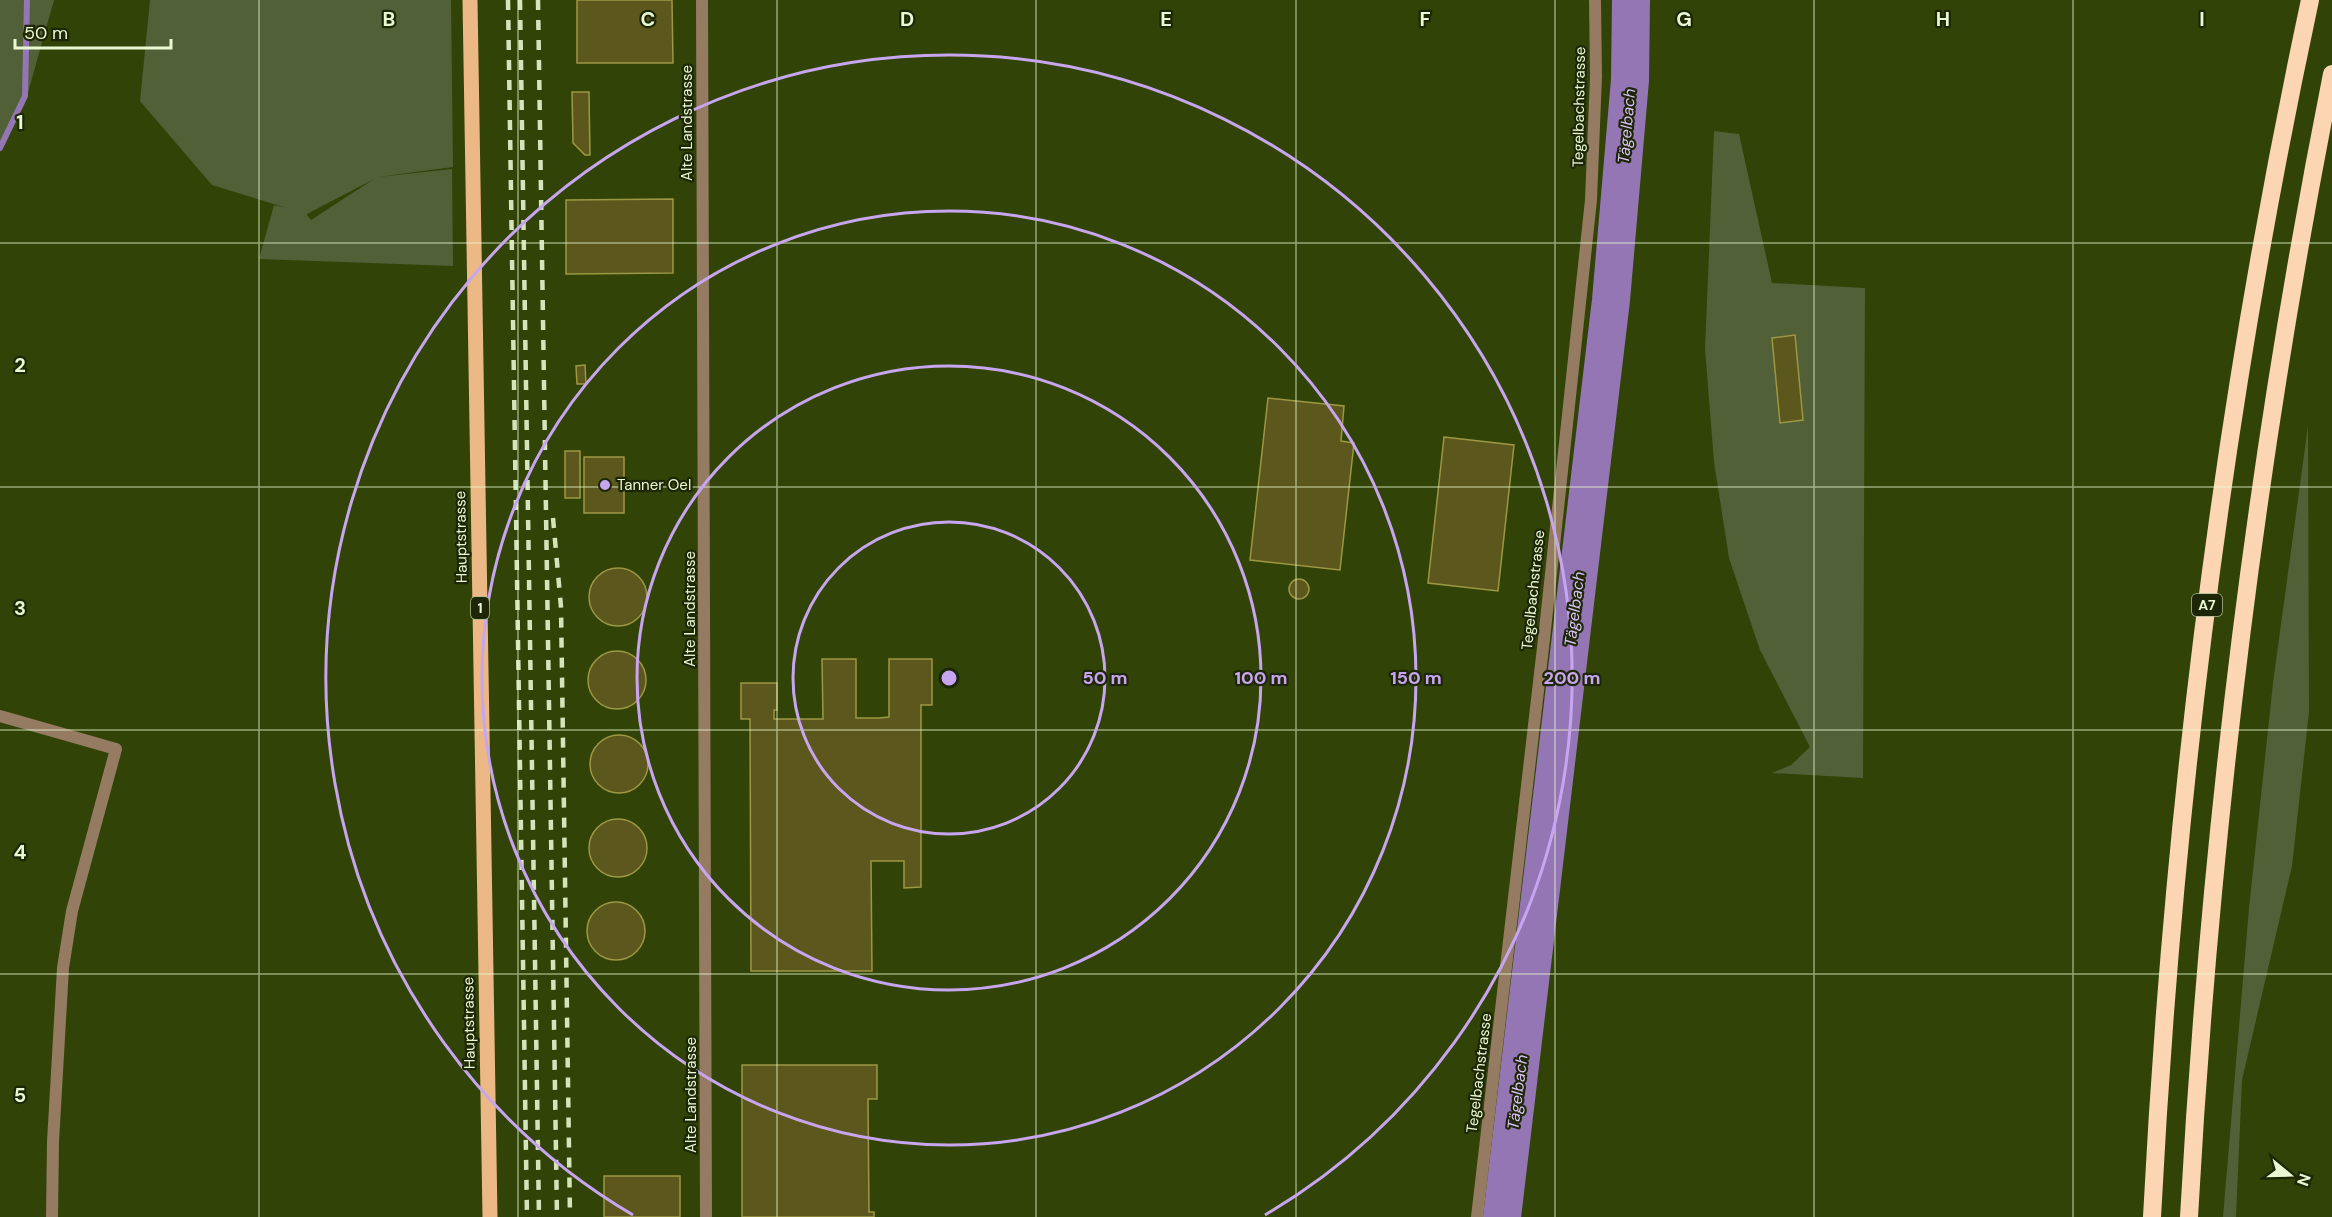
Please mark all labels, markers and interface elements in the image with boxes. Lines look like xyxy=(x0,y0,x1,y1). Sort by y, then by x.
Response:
text: B xyxy=(383,6,395,32)
text: C xyxy=(641,6,655,32)
text: D xyxy=(900,6,914,32)
text: E xyxy=(1160,6,1172,32)
text: F xyxy=(1419,6,1431,32)
text: G xyxy=(1676,6,1692,32)
text: H xyxy=(1936,6,1950,32)
text: I xyxy=(2199,6,2205,32)
scale bar xyxy=(15,12,171,50)
text: 50 m xyxy=(24,21,68,45)
street label: Tegelbachstrasse xyxy=(1568,47,1590,167)
street label: Alte Landstrasse xyxy=(677,65,697,181)
water label: Tägelbach xyxy=(1613,88,1640,165)
text: 1 xyxy=(16,109,24,135)
text: 2 xyxy=(14,352,26,378)
place label: Tanner Oel xyxy=(617,475,691,495)
marker: Tanner Oel xyxy=(598,478,612,492)
street label: Hauptstrasse xyxy=(450,491,472,583)
street label: Tegelbachstrasse xyxy=(1517,529,1549,651)
street label: Alte Landstrasse xyxy=(680,551,700,667)
water label: Tägelbach xyxy=(1559,570,1590,648)
road number: A7 xyxy=(2192,594,2222,616)
text: 3 xyxy=(14,595,26,621)
road number: 1 xyxy=(471,597,489,619)
text: 50 m xyxy=(1082,666,1128,690)
text: 100 m xyxy=(1234,666,1288,690)
text: 150 m xyxy=(1390,666,1442,690)
text: 200 m xyxy=(1544,666,1600,690)
centre of rings xyxy=(939,668,959,688)
text: 4 xyxy=(14,839,27,865)
street label: Hauptstrasse xyxy=(458,977,480,1069)
street label: Tegelbachstrasse xyxy=(1462,1012,1496,1134)
street label: Alte Landstrasse xyxy=(681,1037,701,1153)
water label: Tägelbach xyxy=(1502,1053,1533,1131)
text: 5 xyxy=(14,1082,26,1108)
north arrow xyxy=(2260,1145,2320,1205)
text: N xyxy=(2292,1171,2316,1189)

